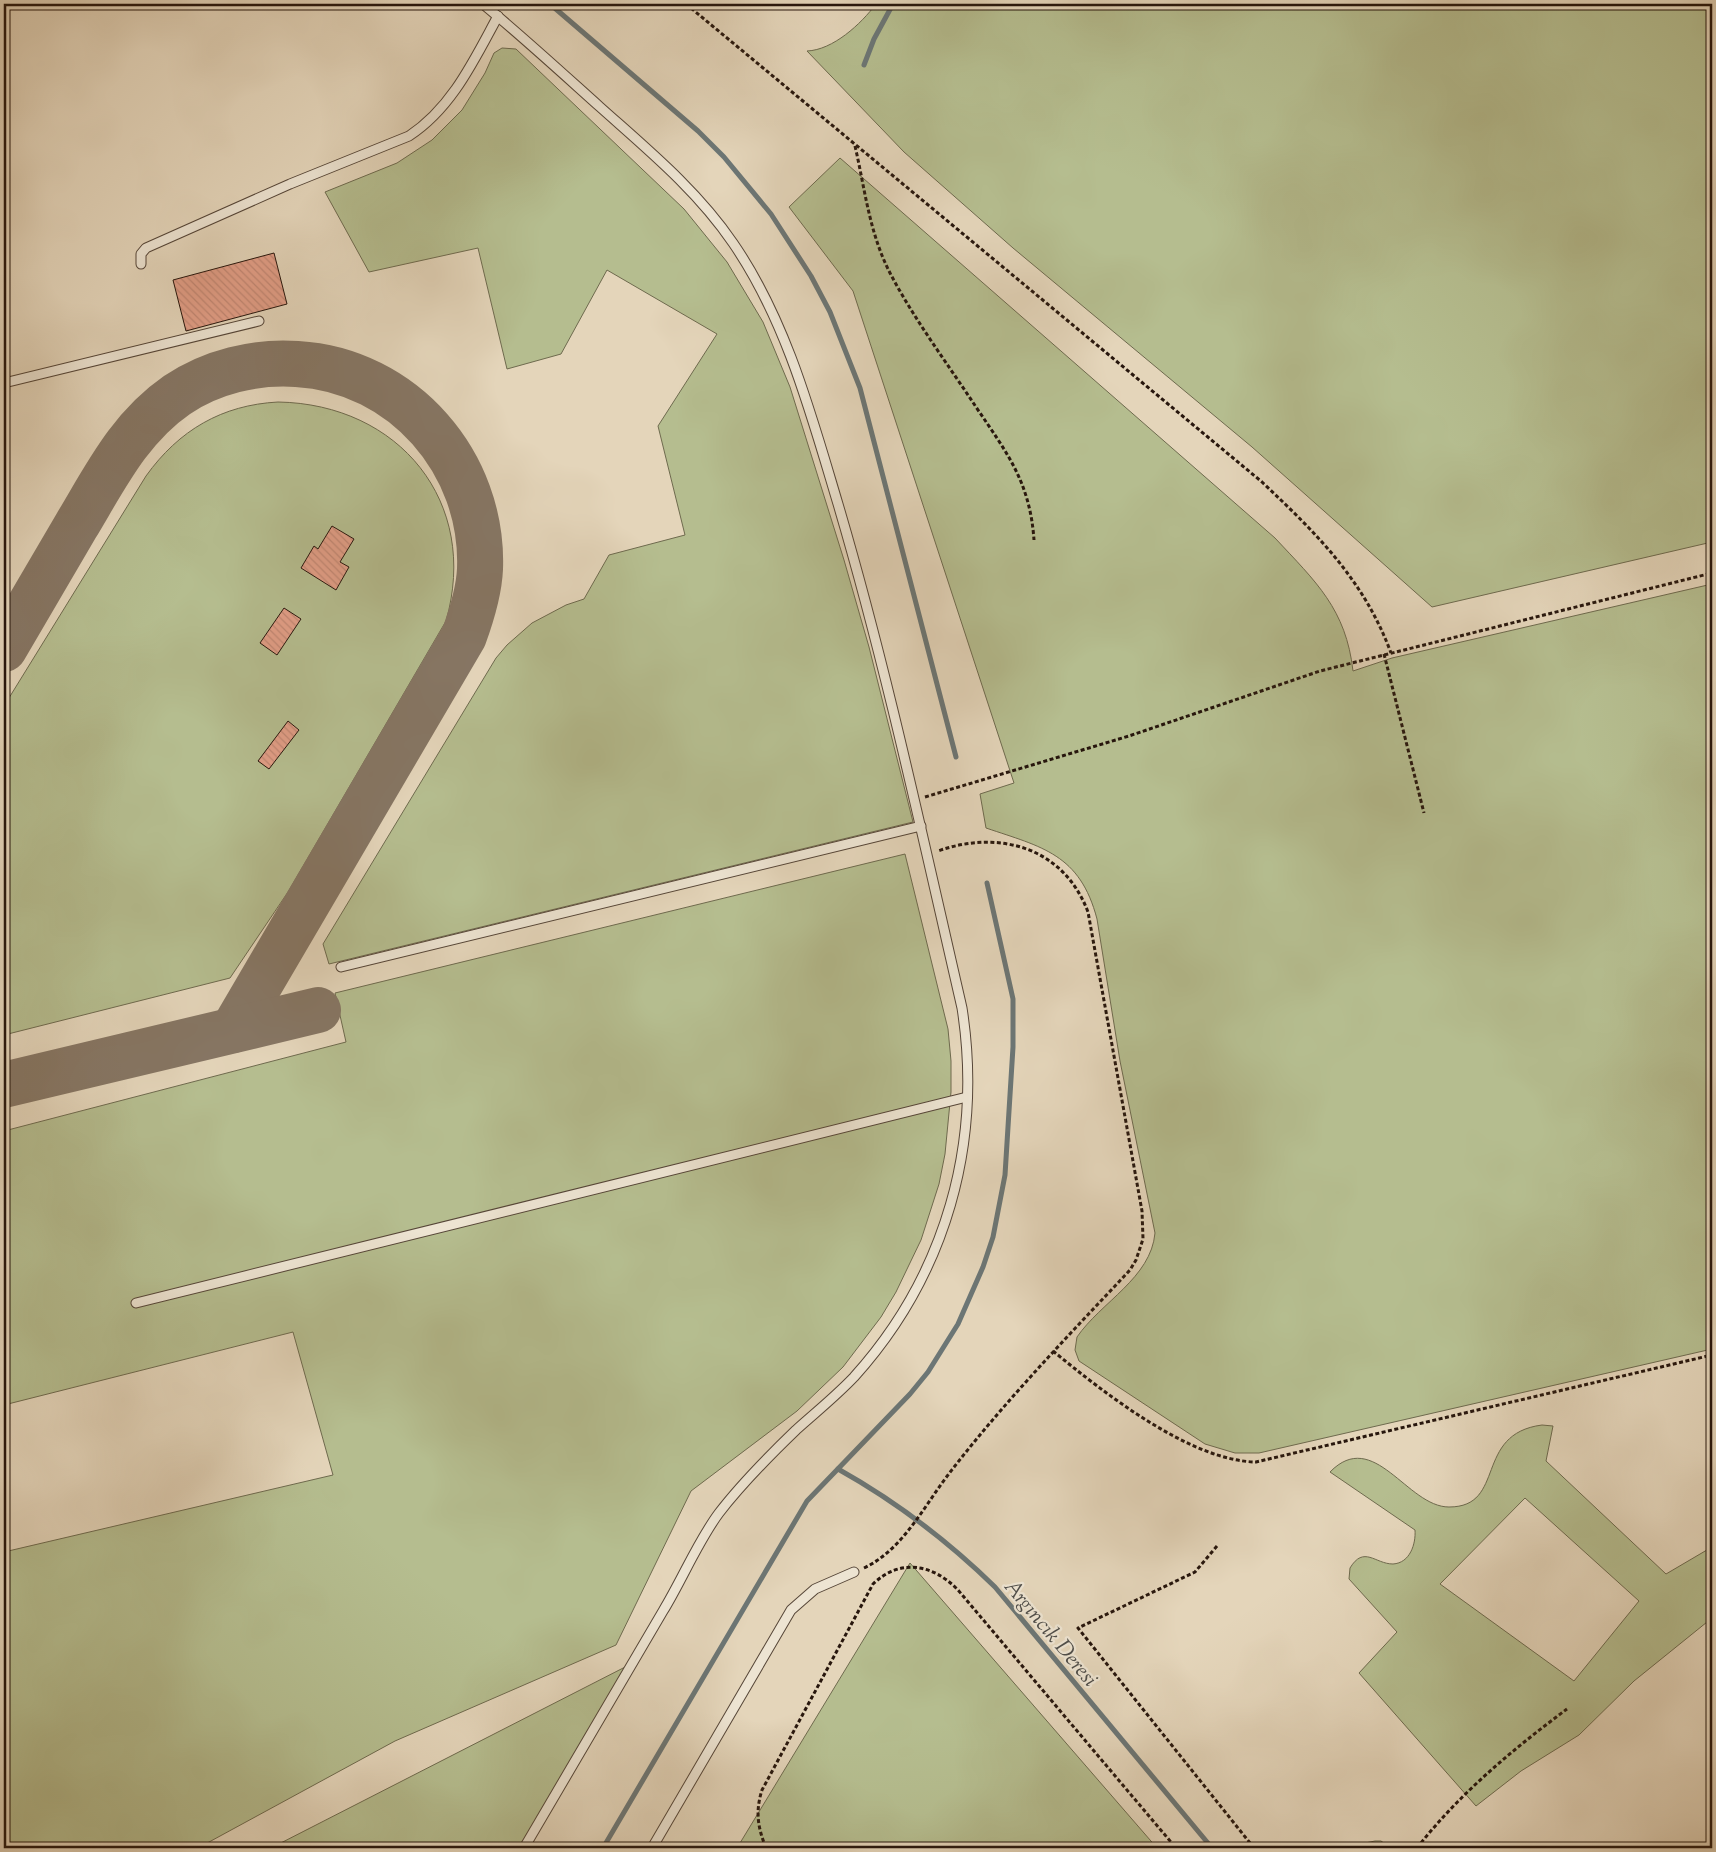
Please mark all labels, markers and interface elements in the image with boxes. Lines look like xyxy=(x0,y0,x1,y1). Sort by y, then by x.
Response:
water label: Argıncık Deresi xyxy=(995,1573,1104,1695)

